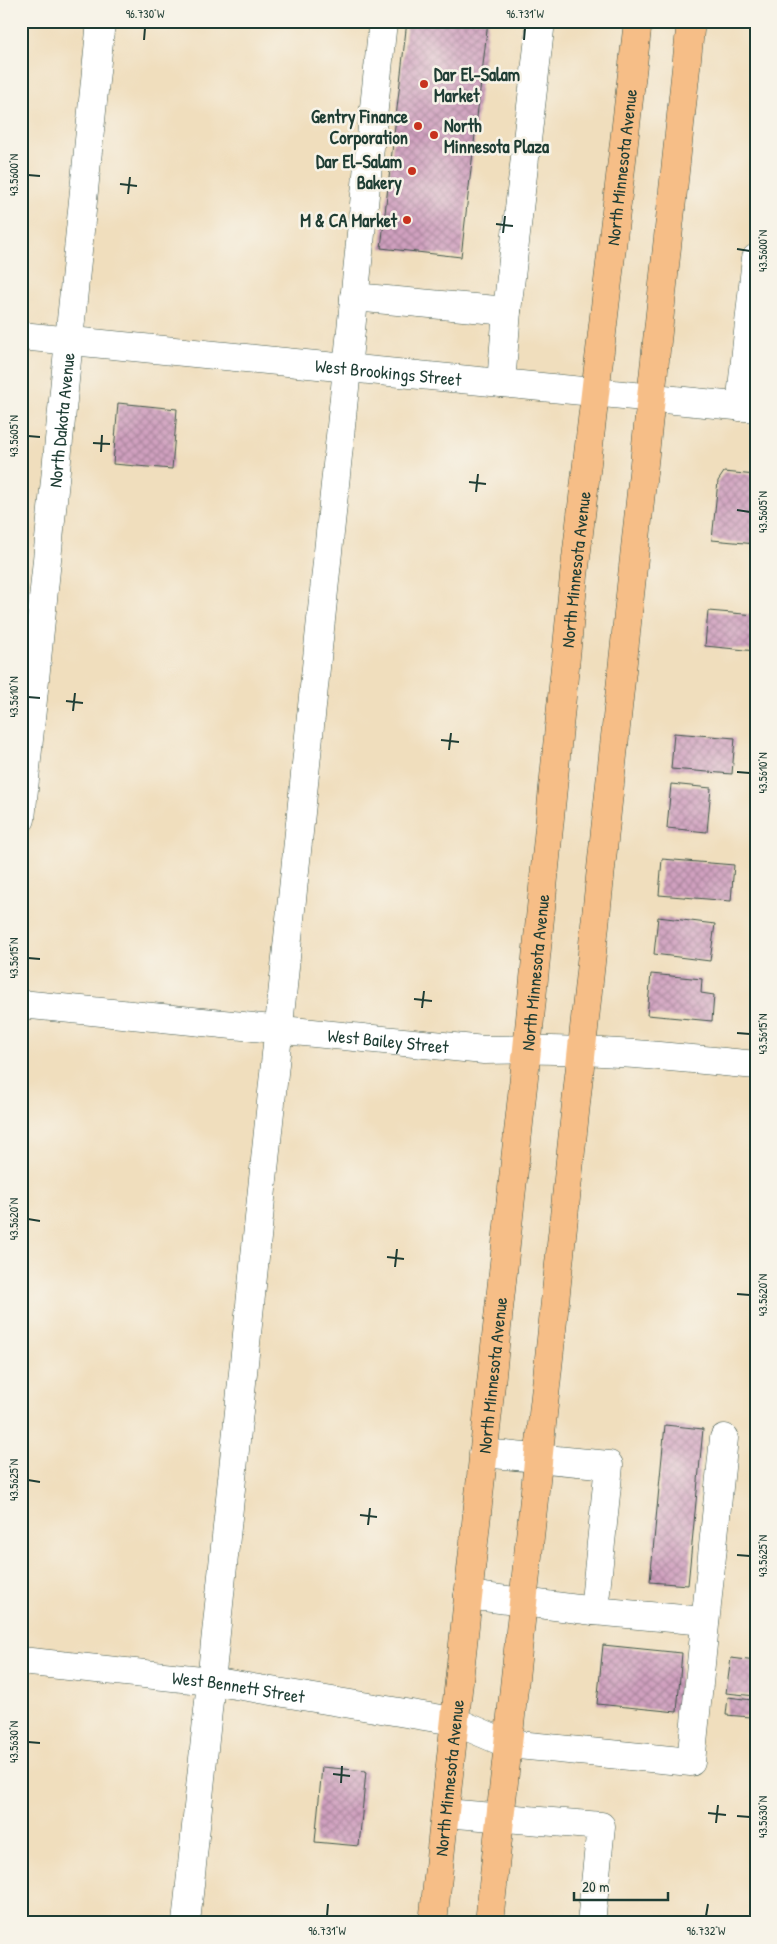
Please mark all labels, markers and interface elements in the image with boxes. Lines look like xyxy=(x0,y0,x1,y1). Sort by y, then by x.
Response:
text: 96.730°W xyxy=(126,5,165,22)
text: 96.731°W xyxy=(506,5,544,22)
place label: Dar El-Salam Market xyxy=(434,62,520,108)
marker: Dar El-Salam Market xyxy=(418,78,430,90)
street label: North Minnesota Avenue xyxy=(600,88,643,247)
place label: Gentry Finance Corporation xyxy=(311,104,409,151)
place label: North Minnesota Plaza xyxy=(444,113,550,159)
marker: Gentry Finance Corporation xyxy=(412,120,424,132)
marker: North Minnesota Plaza xyxy=(428,129,440,141)
place label: Dar El-Salam Bakery xyxy=(316,149,402,196)
text: 43.5600°N xyxy=(5,154,22,196)
marker: Dar El-Salam Bakery xyxy=(406,165,418,177)
place label: M & CA Market xyxy=(300,208,398,233)
marker: M & CA Market xyxy=(401,214,413,226)
text: 43.5600°N xyxy=(754,230,771,272)
street label: North Dakota Avenue xyxy=(42,352,80,488)
street label: West Brookings Street xyxy=(314,352,463,392)
text: 43.5605°N xyxy=(5,415,22,457)
street label: North Minnesota Avenue xyxy=(554,490,596,649)
text: 43.5605°N xyxy=(754,491,771,533)
text: 43.5610°N xyxy=(5,676,22,718)
text: 43.5610°N xyxy=(754,752,771,794)
street label: North Minnesota Avenue xyxy=(514,893,555,1052)
text: 43.5615°N xyxy=(5,938,22,978)
text: 43.5615°N xyxy=(754,1014,771,1054)
street label: West Bailey Street xyxy=(327,1022,451,1059)
text: 43.5620°N xyxy=(5,1198,22,1240)
text: 43.5620°N xyxy=(754,1274,771,1316)
street label: North Minnesota Avenue xyxy=(471,1296,513,1455)
text: 43.5625°N xyxy=(5,1459,22,1501)
text: 43.5625°N xyxy=(754,1535,771,1577)
street label: West Bennett Street xyxy=(171,1664,307,1709)
street label: North Minnesota Avenue xyxy=(428,1698,469,1857)
text: 43.5630°N xyxy=(5,1721,22,1763)
text: 43.5630°N xyxy=(754,1796,771,1838)
scale bar xyxy=(574,1869,668,1901)
text: 20 m xyxy=(582,1876,609,1897)
text: 96.731°W xyxy=(308,1922,346,1939)
text: 96.732°W xyxy=(687,1922,726,1939)

